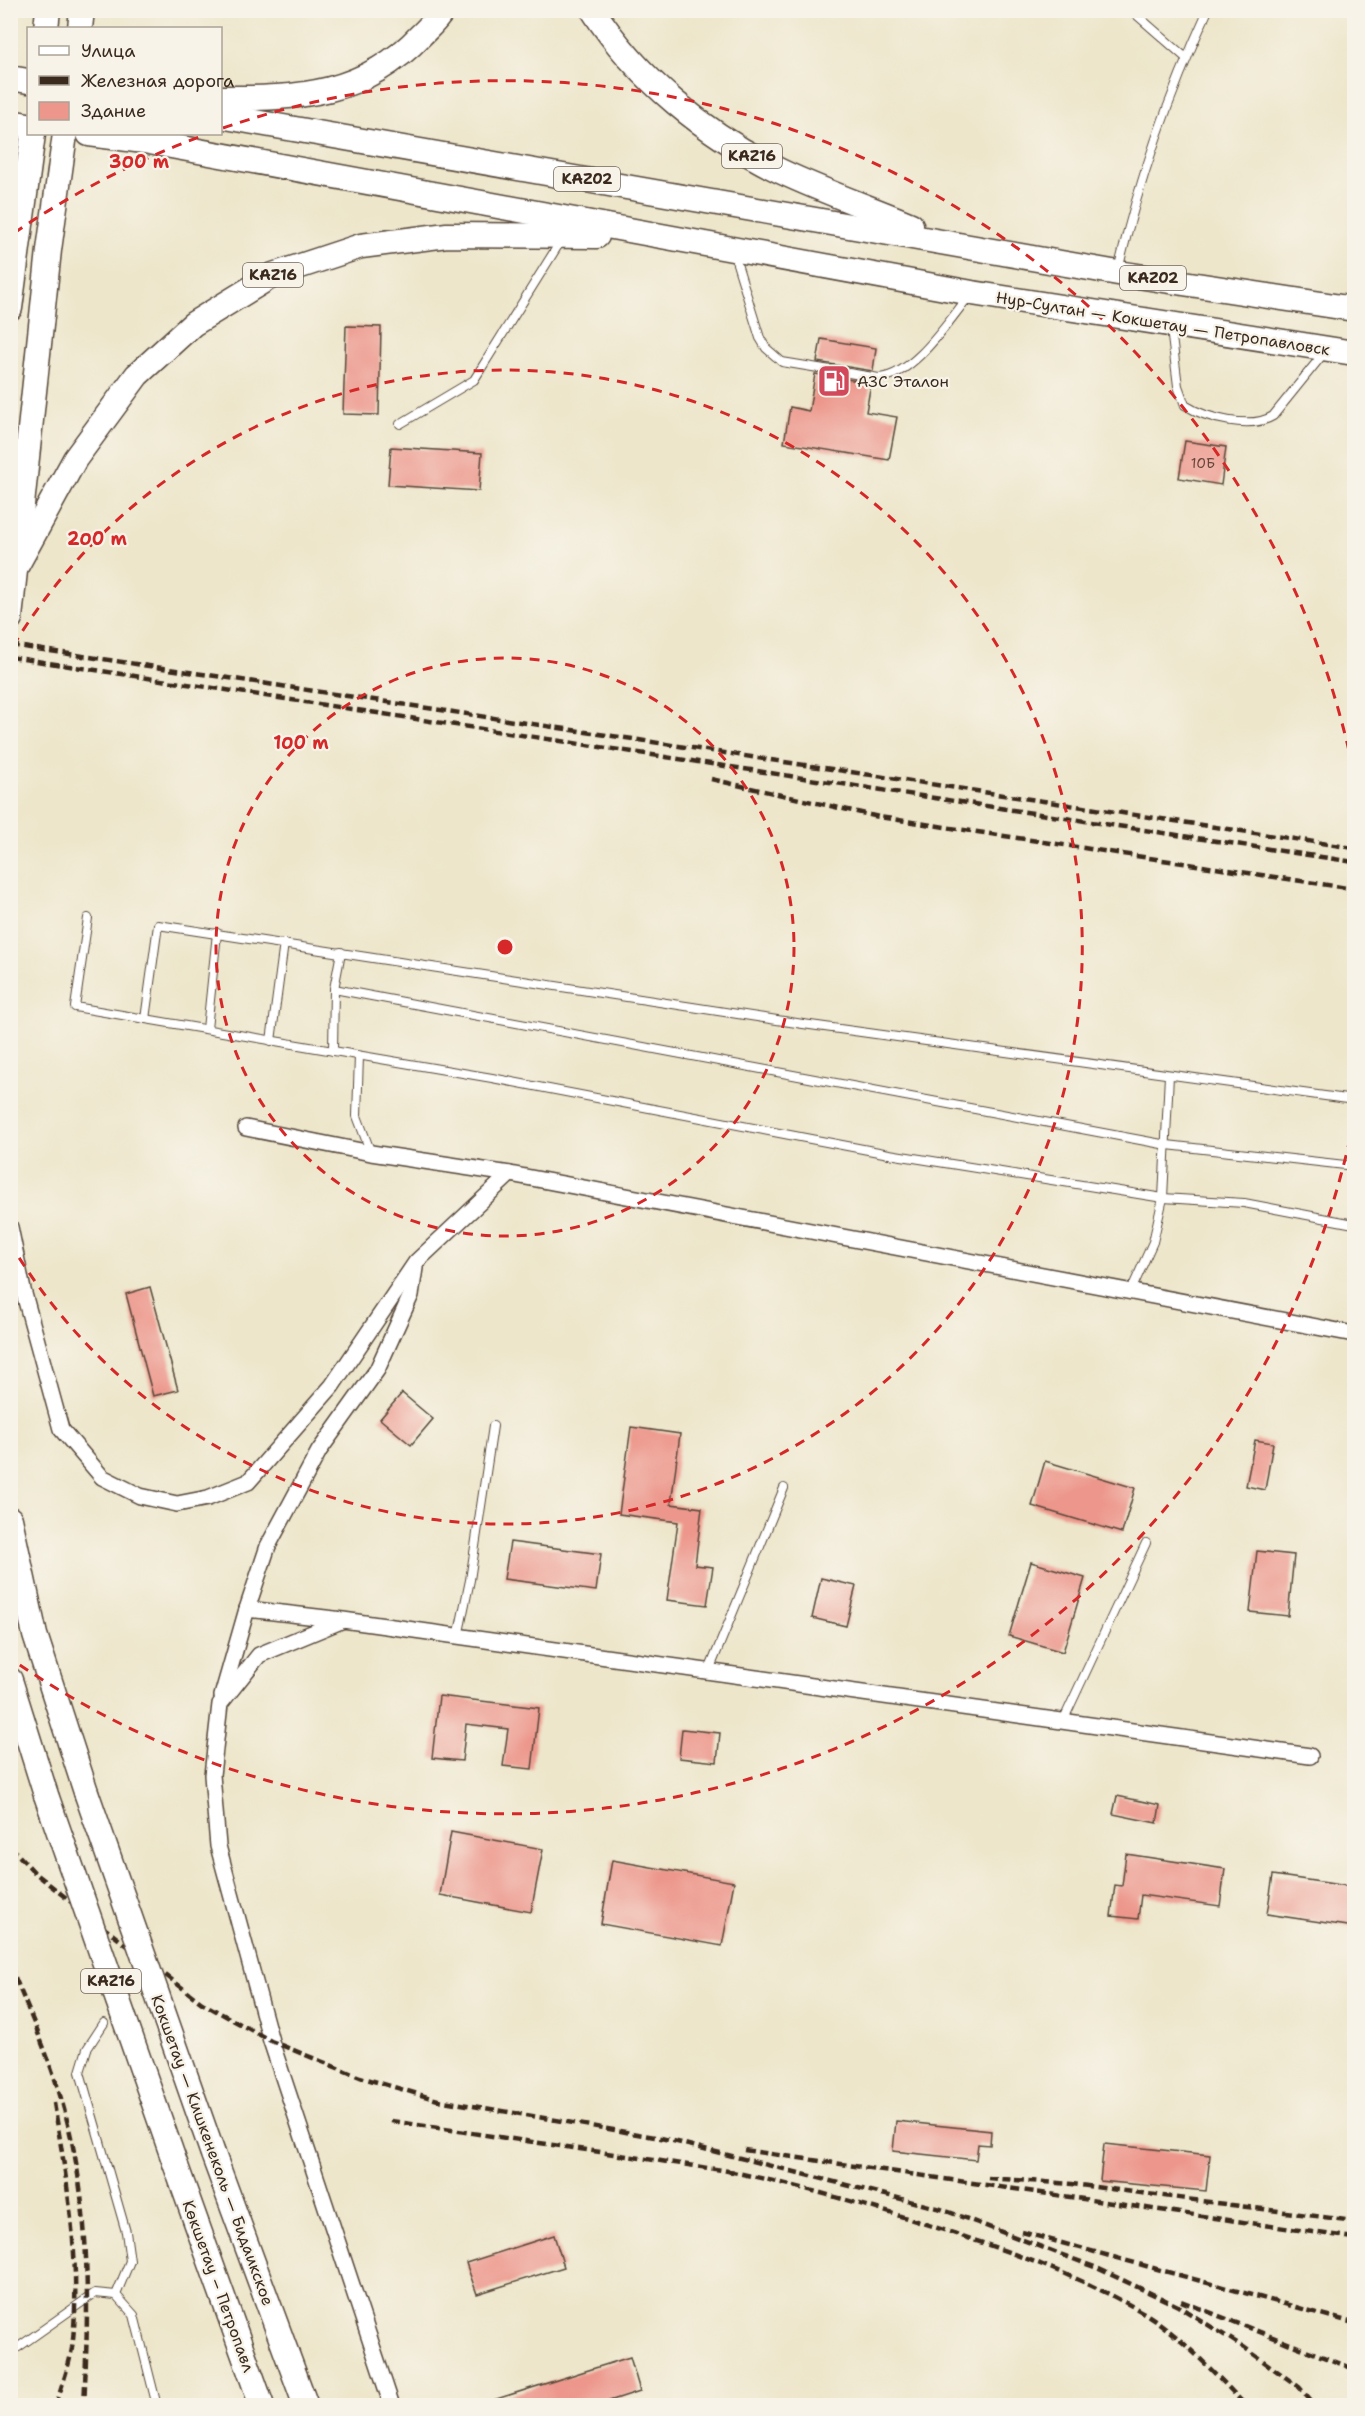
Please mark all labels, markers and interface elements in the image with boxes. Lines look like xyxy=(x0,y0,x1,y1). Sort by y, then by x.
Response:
legend xyxy=(27,27,222,135)
text: Улица xyxy=(81,39,135,63)
text: Железная дорога xyxy=(81,69,234,93)
text: Здание xyxy=(81,99,146,123)
road number: KAZ16 xyxy=(722,144,782,168)
text: 300 m xyxy=(109,150,170,174)
road number: KАZ02 xyxy=(554,167,620,191)
road number: KAZ16 xyxy=(243,263,303,287)
road number: KАZ02 xyxy=(1120,266,1186,290)
street label: Нур-Султан — Кокшетау — Петропавловск xyxy=(995,287,1332,360)
fuel station icon: АЗС Эталон xyxy=(816,363,852,399)
place label: АЗС Эталон xyxy=(857,371,949,392)
house number: 10Б xyxy=(1191,454,1215,472)
text: 200 m xyxy=(67,527,128,551)
text: 100 m xyxy=(273,731,329,755)
centre of rings xyxy=(495,937,515,957)
road number: KAZ16 xyxy=(81,1969,141,1993)
street label: Кокшетау — Кишкенеколь — Бидаикское xyxy=(146,1992,279,2308)
street label: Көкшетау – Петропавл xyxy=(178,2197,259,2375)

